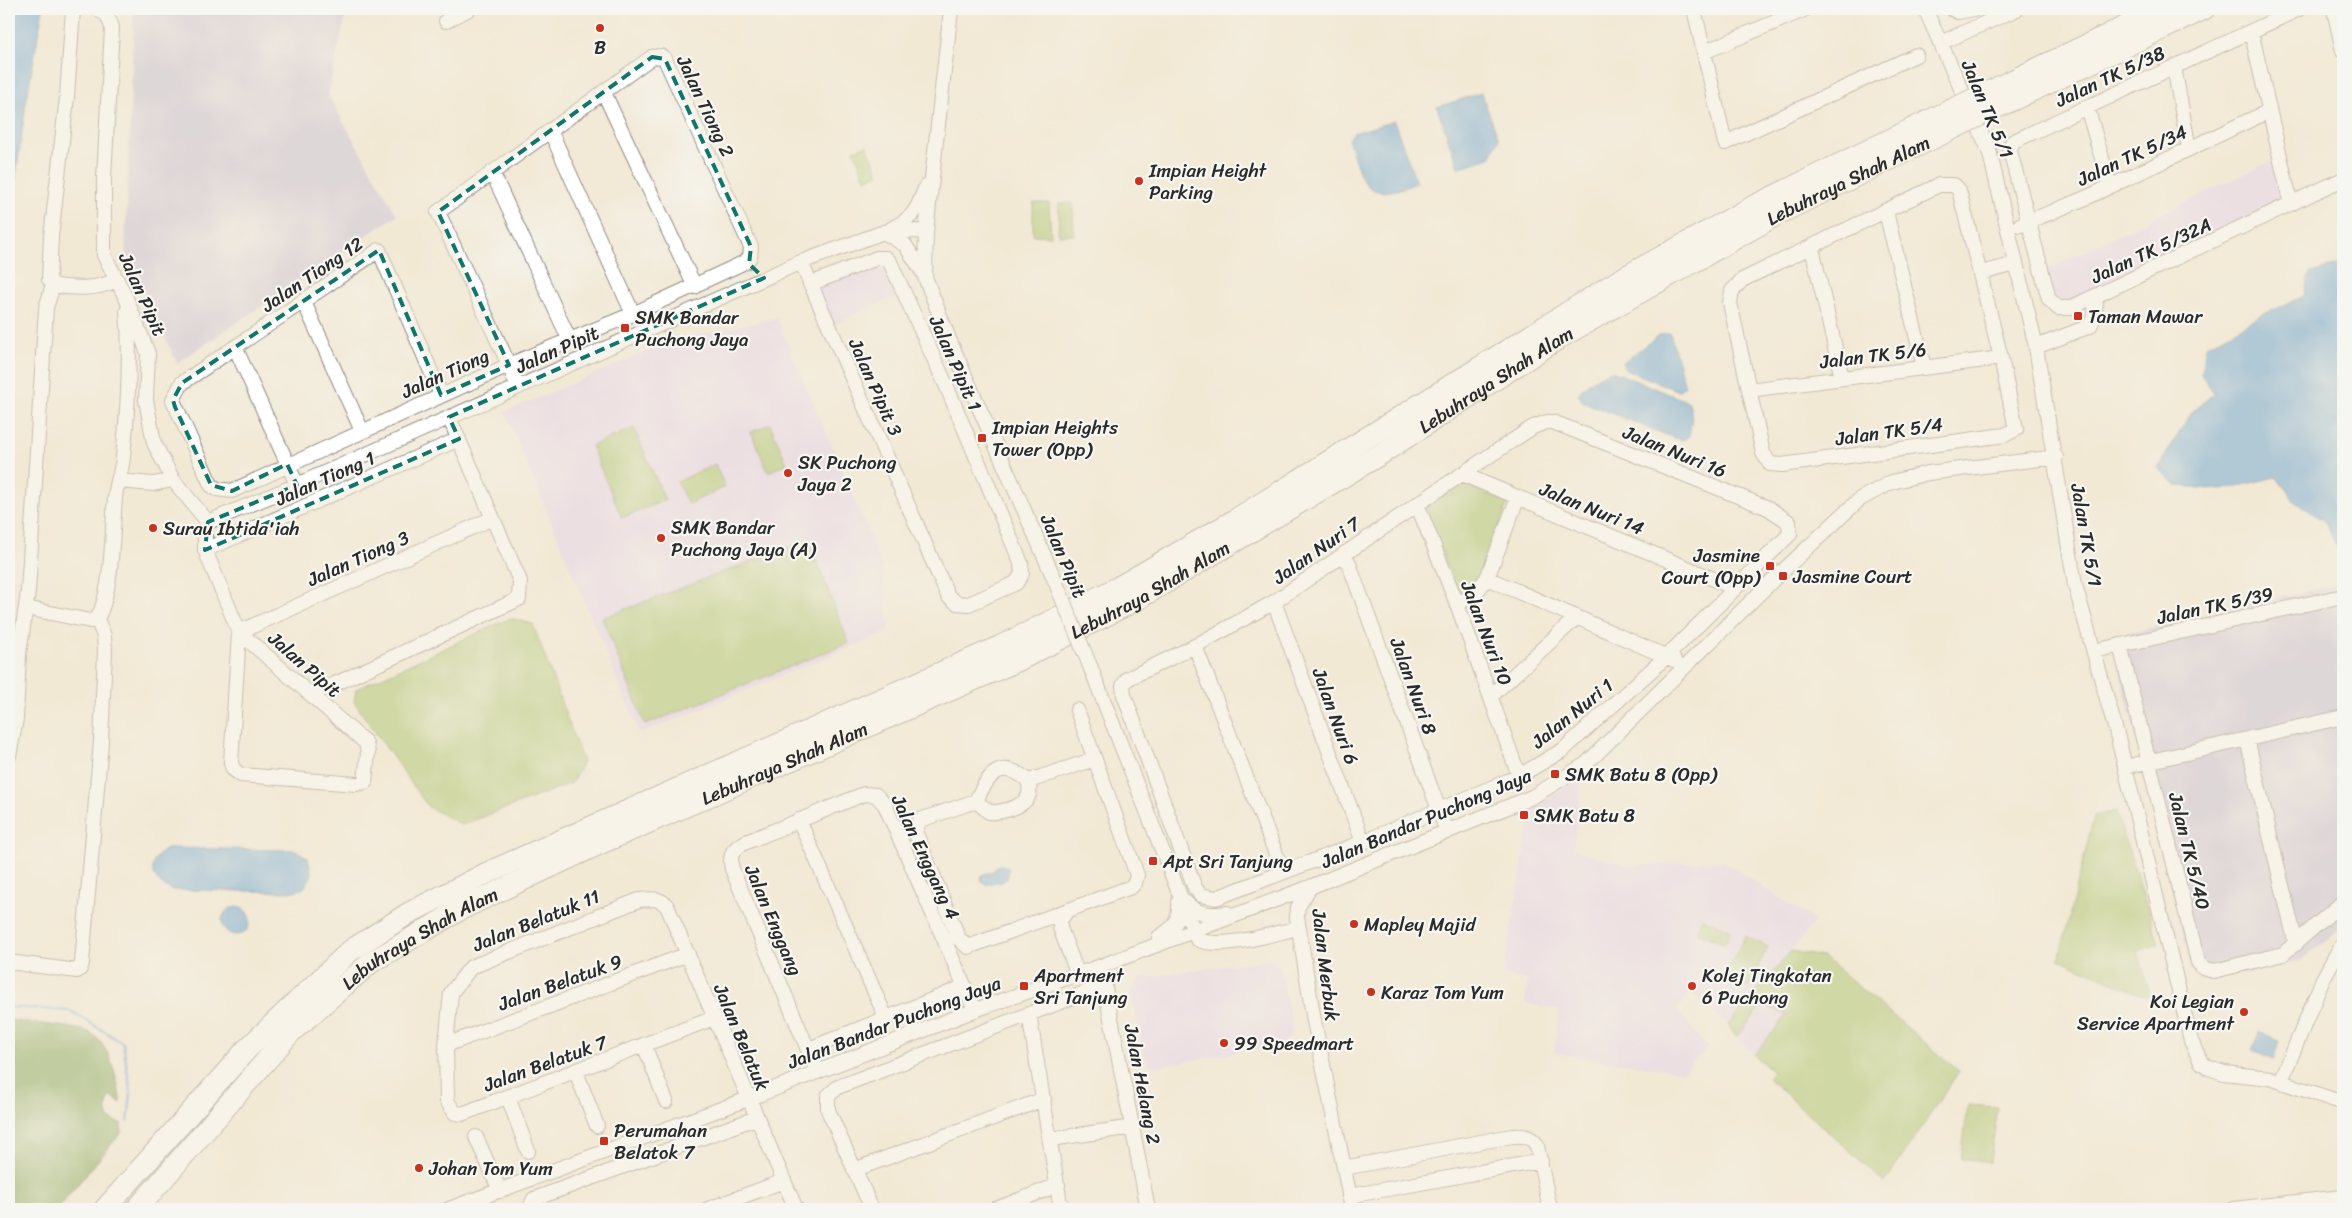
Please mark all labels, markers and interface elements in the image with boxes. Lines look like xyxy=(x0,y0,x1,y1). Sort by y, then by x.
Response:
marker: B xyxy=(594,22,606,34)
place label: B xyxy=(594,31,606,64)
street label: Jalan TK 5/38 xyxy=(2049,36,2171,117)
street label: Jalan Tiong 2 xyxy=(667,49,744,163)
street label: Jalan TK 5/1 xyxy=(1952,54,2023,164)
street label: Jalan TK 5/34 xyxy=(2071,115,2193,196)
street label: Lebuhraya Shah Alam xyxy=(1760,126,1936,235)
place label: Impian Height Parking xyxy=(1148,154,1268,209)
marker: Impian Height Parking xyxy=(1133,175,1145,187)
street label: Jalan TK 5/32A xyxy=(2084,208,2217,293)
street label: Jalan Tiong 12 xyxy=(253,228,370,322)
street label: Jalan Pipit xyxy=(109,246,176,341)
place label: Taman Mawar xyxy=(2088,300,2203,333)
place label: SMK Bandar Puchong Jaya xyxy=(635,301,749,356)
street label: Jalan Pipit 1 xyxy=(919,309,991,416)
marker: Taman Mawar xyxy=(2072,310,2084,322)
street label: Jalan Pipit xyxy=(509,316,604,383)
street label: Lebuhraya Shah Alam xyxy=(1412,317,1580,442)
marker: SMK Bandar Puchong Jaya xyxy=(619,322,631,334)
street label: Jalan Pipit 3 xyxy=(839,332,912,442)
street label: Jalan TK 5/6 xyxy=(1817,333,1928,379)
street label: Jalan Tiong xyxy=(395,339,495,408)
street label: Jalan TK 5/4 xyxy=(1832,408,1945,455)
place label: Impian Heights Tower (Opp) xyxy=(991,411,1118,466)
street label: Jalan Nuri 16 xyxy=(1617,415,1732,487)
marker: Impian Heights Tower (Opp) xyxy=(976,432,988,444)
street label: Jalan Tiong 1 xyxy=(269,442,381,516)
place label: SK Puchong Jaya 2 xyxy=(797,446,897,501)
marker: SK Puchong Jaya 2 xyxy=(782,467,794,479)
street label: Jalan Nuri 14 xyxy=(1534,472,1649,544)
street label: Jalan TK 5/1 xyxy=(2061,480,2112,589)
street label: Jalan Nuri 7 xyxy=(1265,507,1368,593)
street label: Jalan Pipit xyxy=(1031,508,1096,603)
place label: SMK Bandar Puchong Jaya (A) xyxy=(671,511,817,566)
place label: Surau Ibtida'iah xyxy=(163,512,300,545)
street label: Jalan Tiong 3 xyxy=(301,521,415,596)
marker: Surau Ibtida'iah xyxy=(147,522,159,534)
marker: SMK Bandar Puchong Jaya (A) xyxy=(655,532,667,544)
street label: Lebuhraya Shah Alam xyxy=(1064,532,1236,648)
place label: Jasmine Court (Opp) xyxy=(1661,539,1761,594)
marker: Jasmine Court (Opp) xyxy=(1764,560,1776,572)
place label: Jasmine Court xyxy=(1792,560,1912,593)
marker: Jasmine Court xyxy=(1777,570,1789,582)
street label: Jalan Nuri 10 xyxy=(1451,575,1522,691)
street label: Jalan TK 5/39 xyxy=(2153,577,2276,634)
street label: Jalan Pipit xyxy=(260,622,349,706)
street label: Jalan Nuri 8 xyxy=(1380,632,1447,740)
street label: Jalan Nuri 6 xyxy=(1302,662,1368,769)
street label: Jalan Nuri 1 xyxy=(1523,670,1621,758)
street label: Lebuhraya Shah Alam xyxy=(696,712,873,815)
place label: SMK Batu 8 (Opp) xyxy=(1565,758,1718,791)
street label: Jalan Bandar Puchong Jaya xyxy=(1315,759,1537,878)
marker: SMK Batu 8 (Opp) xyxy=(1549,768,1561,780)
street label: Jalan Enggang 4 xyxy=(882,788,969,925)
street label: Jalan TK 5/40 xyxy=(2159,788,2220,913)
place label: SMK Batu 8 xyxy=(1534,799,1636,832)
marker: SMK Batu 8 xyxy=(1518,809,1530,821)
place label: Apt Sri Tanjung xyxy=(1162,845,1293,878)
marker: Apt Sri Tanjung xyxy=(1147,855,1159,867)
street label: Jalan Enggang xyxy=(735,858,812,981)
street label: Lebuhraya Shah Alam xyxy=(334,878,504,998)
street label: Jalan Belatuk 11 xyxy=(467,880,605,961)
street label: Jalan Merbuk xyxy=(1302,906,1349,1023)
place label: Mapley Majid xyxy=(1364,908,1476,941)
marker: Mapley Majid xyxy=(1348,918,1360,930)
street label: Jalan Belatuk 9 xyxy=(492,945,627,1021)
place label: Apartment Sri Tanjung xyxy=(1033,959,1128,1014)
place label: Kolej Tingkatan 6 Puchong xyxy=(1702,959,1832,1014)
street label: Jalan Bandar Puchong Jaya xyxy=(782,966,1006,1079)
place label: Karaz Tom Yum xyxy=(1381,976,1504,1009)
street label: Jalan Belatuk xyxy=(704,978,779,1096)
marker: Apartment Sri Tanjung xyxy=(1018,980,1030,992)
marker: Kolej Tingkatan 6 Puchong xyxy=(1686,980,1698,992)
place label: Koi Legian Service Apartment xyxy=(2077,985,2235,1040)
marker: Karaz Tom Yum xyxy=(1365,986,1377,998)
marker: Koi Legian Service Apartment xyxy=(2238,1006,2250,1018)
street label: Jalan Helang 2 xyxy=(1114,1020,1170,1147)
street label: Jalan Belatuk 7 xyxy=(478,1025,613,1101)
place label: 99 Speedmart xyxy=(1234,1027,1354,1060)
marker: 99 Speedmart xyxy=(1218,1037,1230,1049)
place label: Perumahan Belatok 7 xyxy=(614,1114,707,1169)
marker: Perumahan Belatok 7 xyxy=(598,1135,610,1147)
place label: Johan Tom Yum xyxy=(428,1152,553,1185)
marker: Johan Tom Yum xyxy=(413,1162,425,1174)

